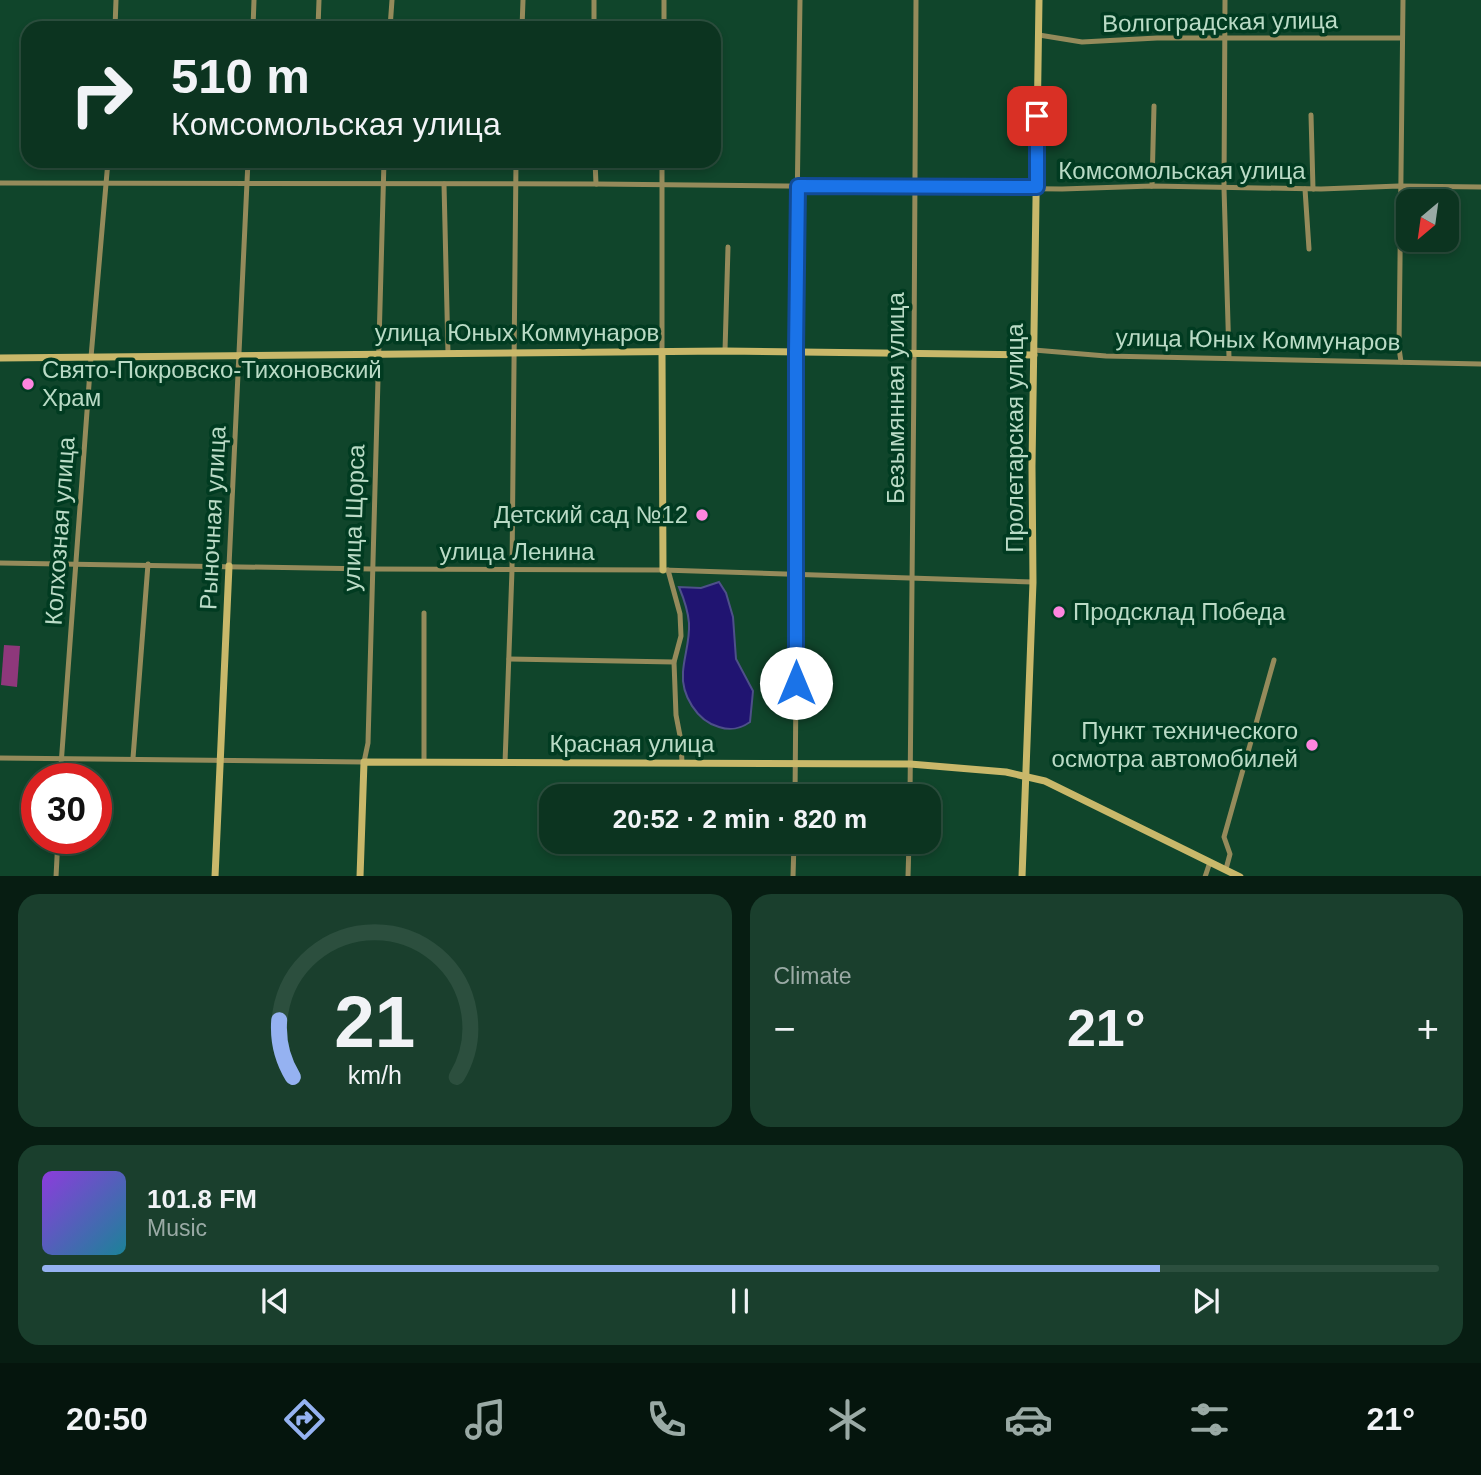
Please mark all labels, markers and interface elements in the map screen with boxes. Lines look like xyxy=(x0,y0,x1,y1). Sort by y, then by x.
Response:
street label: Волгоградская улица xyxy=(1102,6,1339,37)
icon: right xyxy=(56,49,147,140)
text: 510 m xyxy=(171,49,310,103)
pin xyxy=(1007,86,1067,146)
icon: arrive xyxy=(1018,97,1056,135)
text: Комсомольская улица xyxy=(171,106,501,142)
street label: Комсомольская улица xyxy=(1058,157,1306,184)
north arrow xyxy=(1396,189,1460,252)
map controls xyxy=(1396,189,1459,252)
street label: Безымянная улица xyxy=(882,291,909,504)
street label: улица Юных Коммунаров xyxy=(375,319,659,346)
street label: Пролетарская улица xyxy=(1001,323,1028,553)
street label: улица Юных Коммунаров xyxy=(1115,324,1401,355)
place label: Свято-Покровско-Тихоновский Храм xyxy=(42,356,382,411)
marker: Свято-Покровско-Тихоновский Храм xyxy=(20,376,36,392)
street label: Рыночная улица xyxy=(194,425,231,611)
street label: Колхозная улица xyxy=(39,435,80,626)
street label: улица Щорса xyxy=(337,443,370,592)
place label: Детский сад №12 xyxy=(494,501,688,528)
marker: Детский сад №12 xyxy=(694,507,710,523)
street label: улица Ленина xyxy=(439,538,595,565)
place label: Продсклад Победа xyxy=(1073,598,1286,625)
marker: Продсклад Победа xyxy=(1051,604,1067,620)
position arrow xyxy=(759,646,833,720)
place label: Пункт технического осмотра автомобилей xyxy=(1052,717,1298,772)
street label: Красная улица xyxy=(550,730,715,757)
marker: Пункт технического осмотра автомобилей xyxy=(1304,737,1320,753)
speed limit sign: 30 xyxy=(21,763,112,854)
text: 20:52 · 2 min · 820 m xyxy=(613,804,867,834)
text: Climate xyxy=(774,963,851,989)
text: 21 xyxy=(334,981,415,1062)
text: 21° xyxy=(1067,999,1146,1057)
text: − xyxy=(774,1008,796,1050)
text: + xyxy=(1417,1008,1439,1050)
text: km/h xyxy=(348,1060,402,1088)
text: 101.8 FM xyxy=(147,1184,257,1214)
text: Music xyxy=(147,1215,207,1241)
icon: previous xyxy=(256,1282,294,1320)
icon: pause xyxy=(721,1282,759,1320)
icon: next xyxy=(1187,1282,1225,1320)
icon: directions xyxy=(280,1395,329,1444)
icon: music xyxy=(461,1395,510,1444)
icon: phone xyxy=(642,1395,691,1444)
icon: climate xyxy=(823,1395,872,1444)
icon: car xyxy=(1004,1395,1053,1444)
icon: filters xyxy=(1185,1395,1234,1444)
text: 20:50 xyxy=(66,1401,148,1437)
text: 21° xyxy=(1367,1401,1415,1437)

